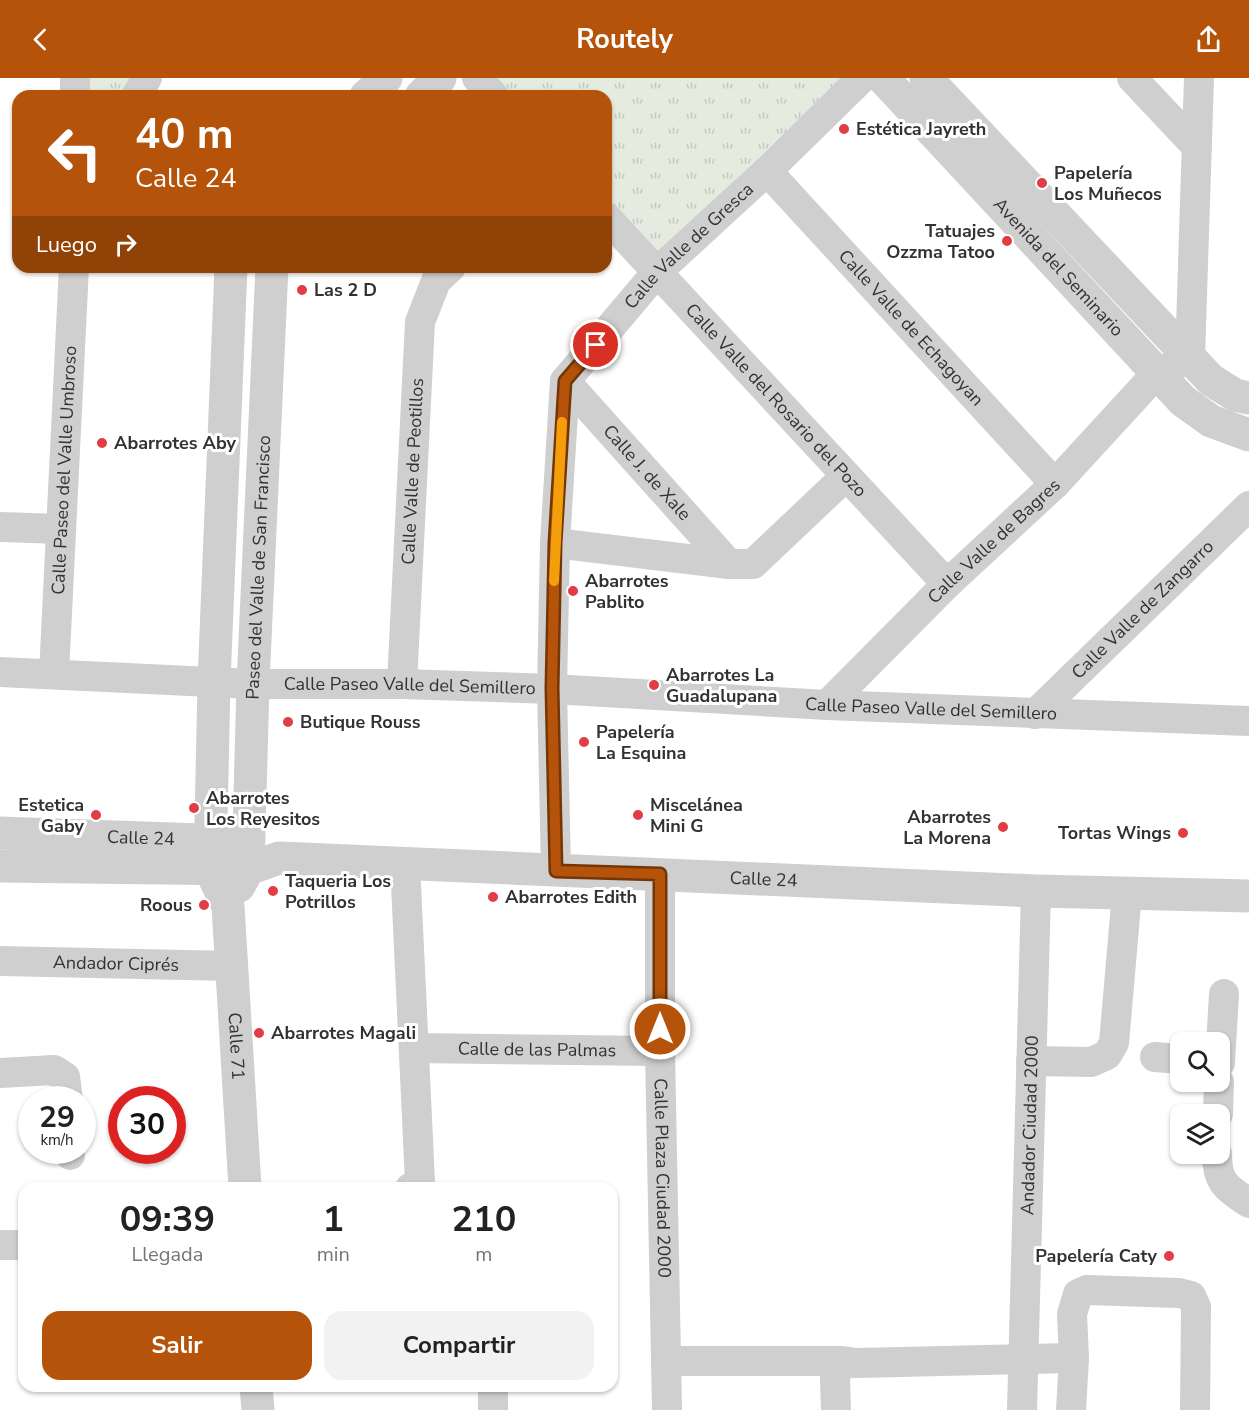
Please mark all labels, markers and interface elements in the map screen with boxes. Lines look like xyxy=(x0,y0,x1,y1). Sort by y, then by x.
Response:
text: Routely xyxy=(576,21,673,58)
icon: back xyxy=(24,23,57,56)
icon: share xyxy=(1192,23,1225,56)
text: 40 m xyxy=(135,106,234,163)
icon: left xyxy=(36,114,114,192)
place label: Estética Jayreth xyxy=(856,117,986,141)
marker: Estética Jayreth xyxy=(837,122,851,136)
text: Calle 24 xyxy=(135,160,237,197)
place label: Papelería Los Muñecos xyxy=(1054,161,1162,206)
marker: Papelería Los Muñecos xyxy=(1035,176,1049,190)
street label: Calle Valle de Gresca xyxy=(619,177,759,314)
street label: Avenida del Seminario xyxy=(988,192,1129,342)
place label: Tatuajes Ozzma Tatoo xyxy=(886,219,995,264)
icon: right xyxy=(109,228,142,261)
text: Luego xyxy=(36,230,97,260)
marker: Tatuajes Ozzma Tatoo xyxy=(1000,234,1014,248)
street label: Calle Valle de Echagoyan xyxy=(833,244,989,411)
place label: Las 2 D xyxy=(314,278,377,302)
marker: Las 2 D xyxy=(295,283,309,297)
street label: Calle Valle del Rosario del Pozo xyxy=(680,298,872,502)
pin xyxy=(570,319,621,370)
icon: arrive xyxy=(579,328,612,361)
street label: Calle Paseo del Valle Umbroso xyxy=(46,345,82,595)
street label: Calle Valle de Peotillos xyxy=(396,377,429,565)
street label: Calle J. de Xale xyxy=(598,419,696,526)
place label: Abarrotes Aby xyxy=(114,431,237,455)
street label: Paseo del Valle de San Francisco xyxy=(241,435,276,700)
marker: Abarrotes Aby xyxy=(95,436,109,450)
street label: Calle Valle de Bagres xyxy=(922,473,1065,609)
street label: Calle Valle de Zangarro xyxy=(1066,535,1219,684)
place label: Abarrotes Pablito xyxy=(585,569,669,614)
marker: Abarrotes Pablito xyxy=(566,584,580,598)
place label: Abarrotes La Guadalupana xyxy=(666,663,777,708)
street label: Calle Paseo Valle del Semillero xyxy=(284,672,536,700)
marker: Abarrotes La Guadalupana xyxy=(647,678,661,692)
street label: Calle Paseo Valle del Semillero xyxy=(804,692,1058,726)
place label: Butique Rouss xyxy=(300,710,421,734)
marker: Butique Rouss xyxy=(281,715,295,729)
place label: Papelería La Esquina xyxy=(596,720,686,765)
marker: Papelería La Esquina xyxy=(577,735,591,749)
place label: Abarrotes Los Reyesitos xyxy=(206,786,320,831)
place label: Estetica Gaby xyxy=(18,793,85,838)
place label: Miscelánea Mini G xyxy=(650,793,743,838)
marker: Abarrotes Los Reyesitos xyxy=(187,801,201,815)
place label: Abarrotes La Morena xyxy=(903,805,991,850)
marker: Estetica Gaby xyxy=(89,808,103,822)
marker: Miscelánea Mini G xyxy=(631,808,645,822)
marker: Abarrotes La Morena xyxy=(996,820,1010,834)
place label: Tortas Wings xyxy=(1058,821,1171,845)
street label: Calle 24 xyxy=(107,825,175,851)
marker: Tortas Wings xyxy=(1176,826,1190,840)
street label: Calle 24 xyxy=(729,866,798,893)
place label: Taqueria Los Potrillos xyxy=(285,869,391,914)
marker: Taqueria Los Potrillos xyxy=(266,884,280,898)
place label: Abarrotes Edith xyxy=(505,885,637,909)
marker: Abarrotes Edith xyxy=(486,890,500,904)
place label: Roous xyxy=(140,893,192,917)
marker: Roous xyxy=(197,898,211,912)
street label: Andador Ciprés xyxy=(53,950,179,977)
position arrow xyxy=(628,997,692,1061)
street label: Calle 71 xyxy=(222,1012,250,1081)
place label: Abarrotes Magali xyxy=(271,1021,416,1045)
marker: Abarrotes Magali xyxy=(252,1026,266,1040)
map controls xyxy=(1170,1032,1230,1164)
button: search xyxy=(1170,1032,1230,1092)
street label: Andador Ciudad 2000 xyxy=(1015,1035,1044,1215)
street label: Calle de las Palmas xyxy=(458,1037,616,1062)
street label: Calle Plaza Ciudad 2000 xyxy=(649,1078,676,1278)
speed limit sign: 30 xyxy=(108,1086,186,1164)
text: 29 xyxy=(39,1097,75,1138)
button: layers xyxy=(1170,1104,1230,1164)
text: km/h xyxy=(40,1130,74,1150)
text: 09:39 xyxy=(120,1195,215,1244)
text: 1 xyxy=(322,1195,344,1244)
text: 210 xyxy=(451,1195,516,1244)
text: Llegada xyxy=(131,1241,203,1268)
text: min xyxy=(317,1241,350,1268)
text: m xyxy=(475,1241,492,1268)
place label: Papelería Caty xyxy=(1035,1244,1158,1268)
marker: Papelería Caty xyxy=(1162,1249,1176,1263)
button: Salir xyxy=(42,1311,312,1380)
button: Compartir xyxy=(324,1311,594,1380)

